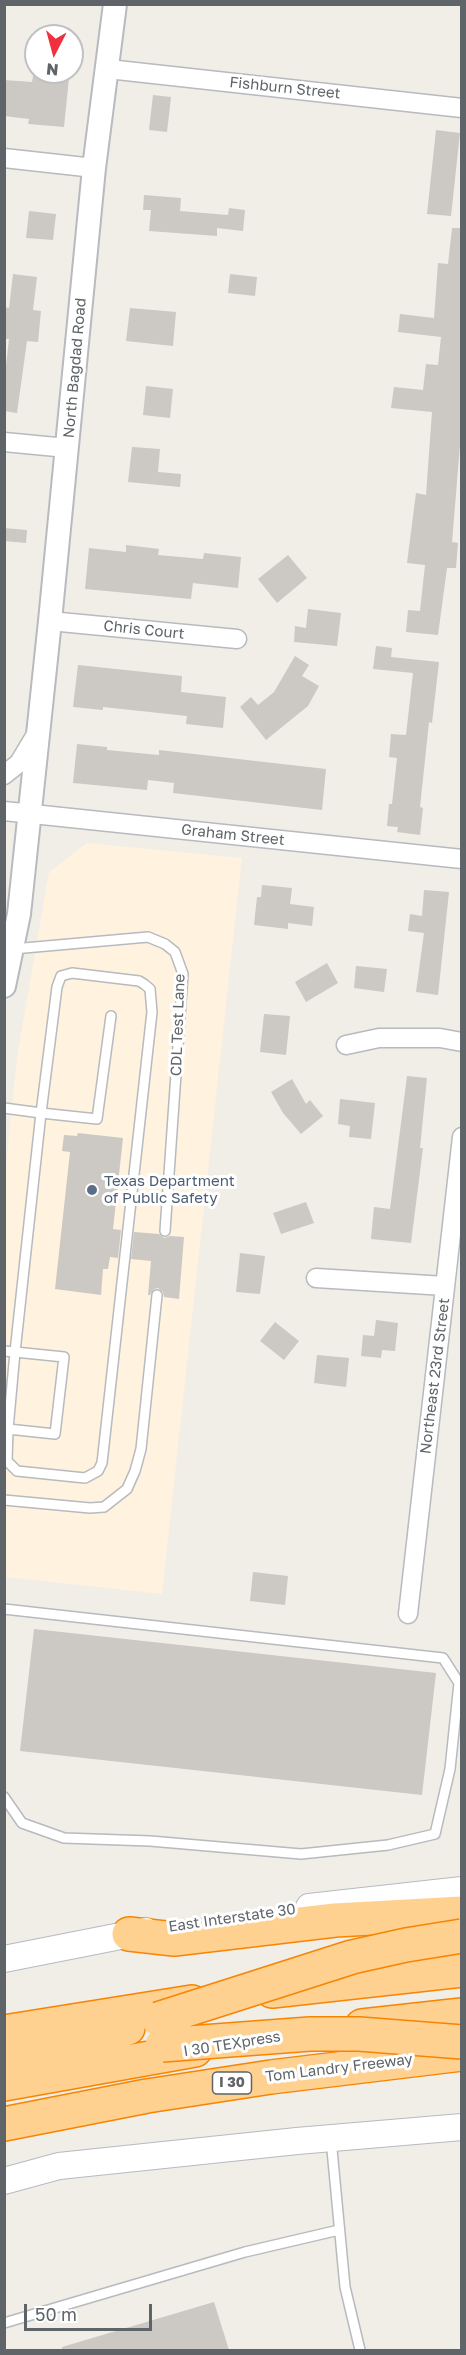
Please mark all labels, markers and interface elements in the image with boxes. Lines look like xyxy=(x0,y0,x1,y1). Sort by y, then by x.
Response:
north arrow xyxy=(24,24,84,84)
text: N xyxy=(45,59,59,80)
street label: Fishburn Street xyxy=(229,73,341,103)
street label: North Bagdad Road xyxy=(60,297,90,439)
street label: Chris Court xyxy=(103,617,185,643)
street label: Graham Street xyxy=(180,821,286,849)
street label: CDL Test Lane xyxy=(167,973,189,1077)
place label: Texas Department of Public Safety xyxy=(104,1172,235,1207)
marker: Texas Department of Public Safety xyxy=(85,1183,99,1197)
street label: Northeast 23rd Street xyxy=(416,1297,454,1455)
street label: East Interstate 30 xyxy=(167,1900,297,1936)
street label: I 30 TEXpress xyxy=(182,2027,282,2061)
street label: Tom Landry Freeway xyxy=(264,2050,414,2086)
road number: I 30 xyxy=(212,2072,252,2094)
scale bar xyxy=(27,2292,154,2330)
text: 50 m xyxy=(35,2303,77,2325)

